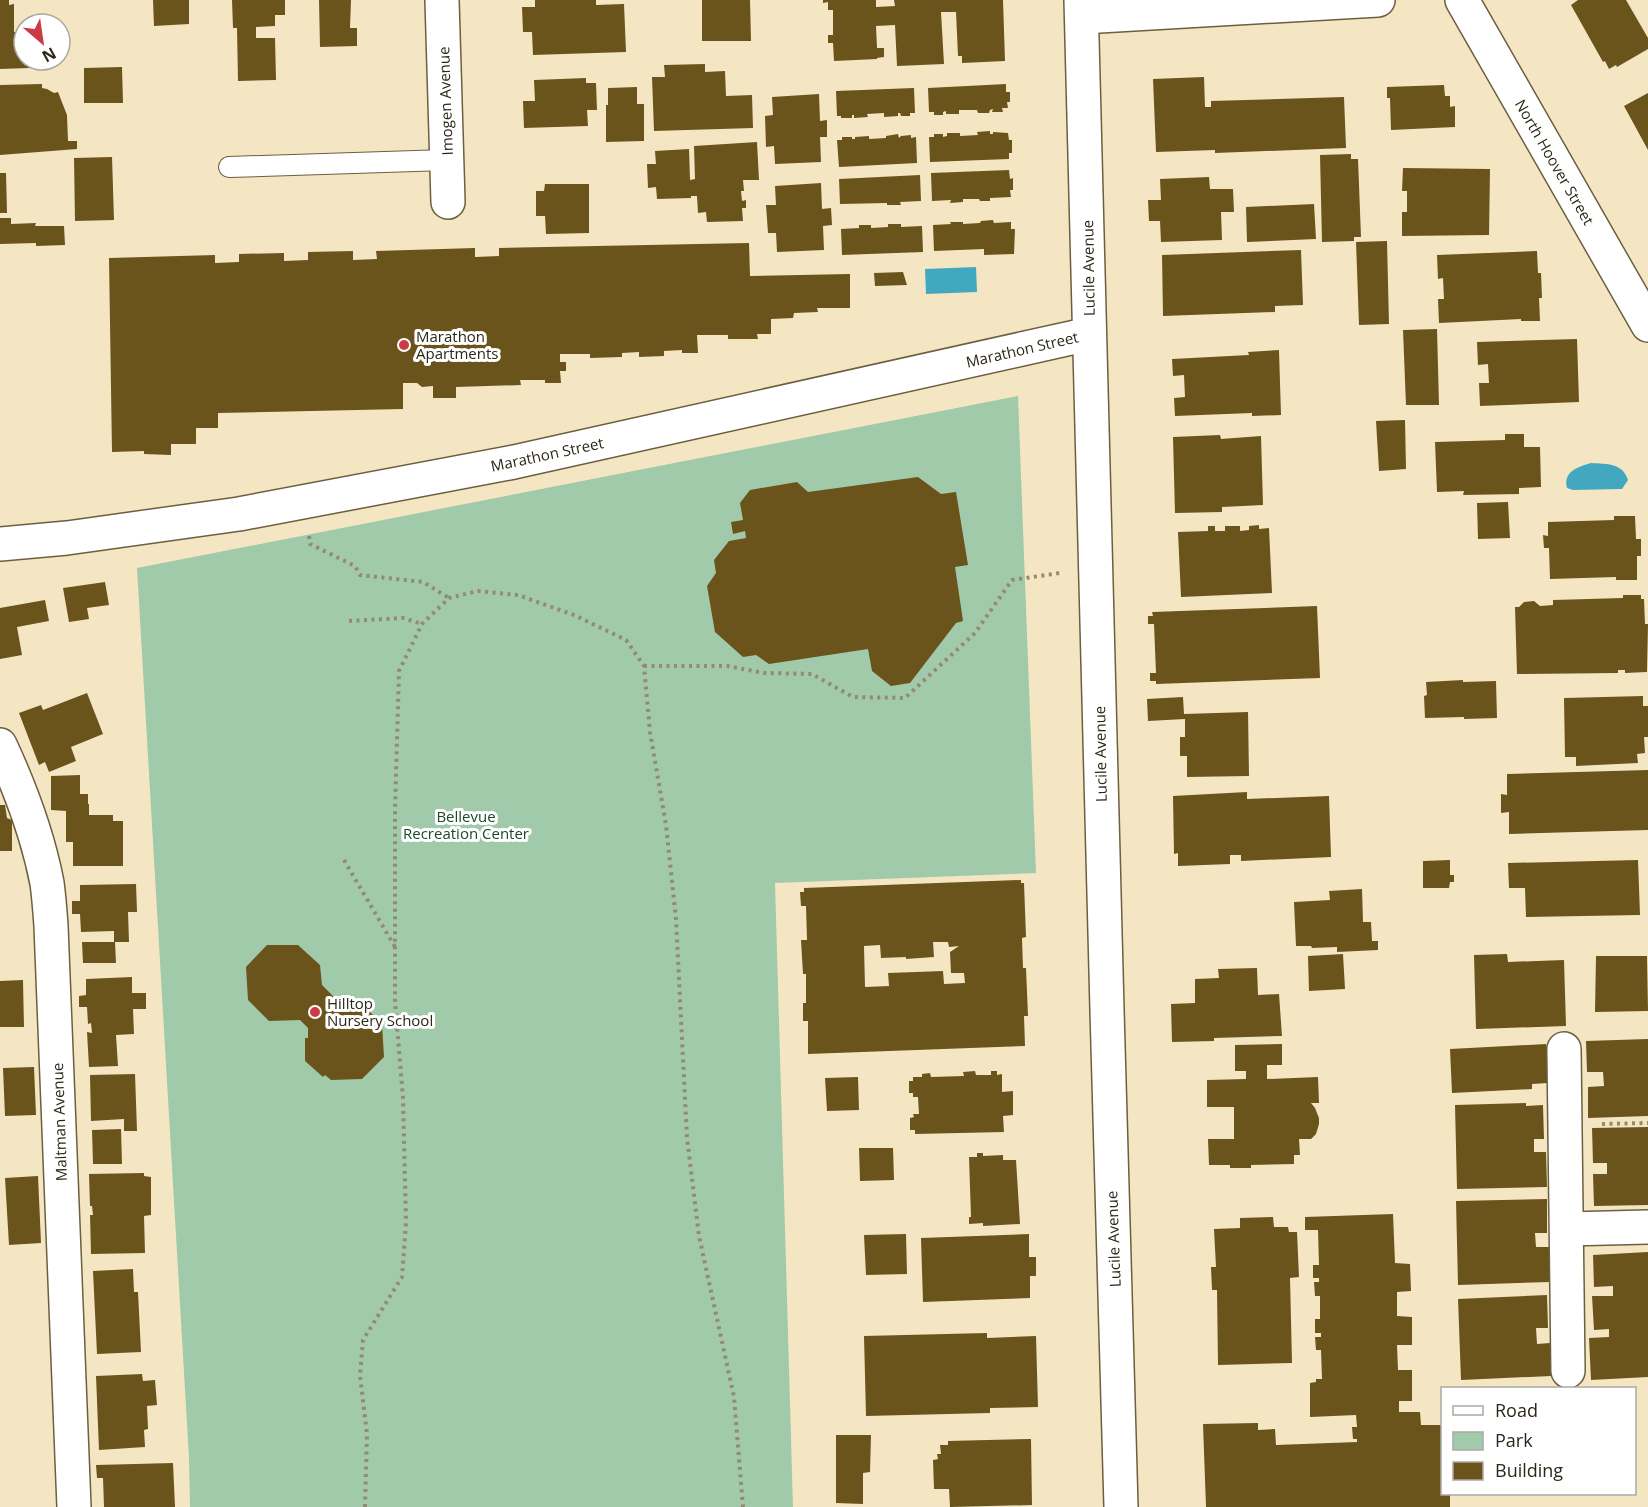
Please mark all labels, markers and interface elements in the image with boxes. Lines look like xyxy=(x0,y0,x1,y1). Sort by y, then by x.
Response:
north arrow xyxy=(12,12,72,72)
text: N xyxy=(38,42,60,68)
street label: Imogen Avenue xyxy=(433,46,457,156)
street label: North Hoover Street xyxy=(1511,96,1599,228)
street label: Lucile Avenue xyxy=(1077,220,1099,316)
place label: Marathon Apartments xyxy=(416,326,498,363)
street label: Marathon Street xyxy=(964,326,1080,372)
marker: Marathon Apartments xyxy=(397,338,411,352)
street label: Marathon Street xyxy=(489,432,605,476)
street label: Lucile Avenue xyxy=(1089,706,1111,802)
park label: Bellevue Recreation Center xyxy=(403,806,529,843)
place label: Hilltop Nursery School xyxy=(327,993,433,1030)
marker: Hilltop Nursery School xyxy=(308,1005,322,1019)
street label: Maltman Avenue xyxy=(47,1062,71,1182)
street label: Lucile Avenue xyxy=(1101,1191,1125,1287)
legend xyxy=(1441,1387,1636,1495)
text: Road xyxy=(1495,1398,1538,1422)
text: Park xyxy=(1495,1428,1533,1452)
text: Building xyxy=(1495,1458,1563,1482)

